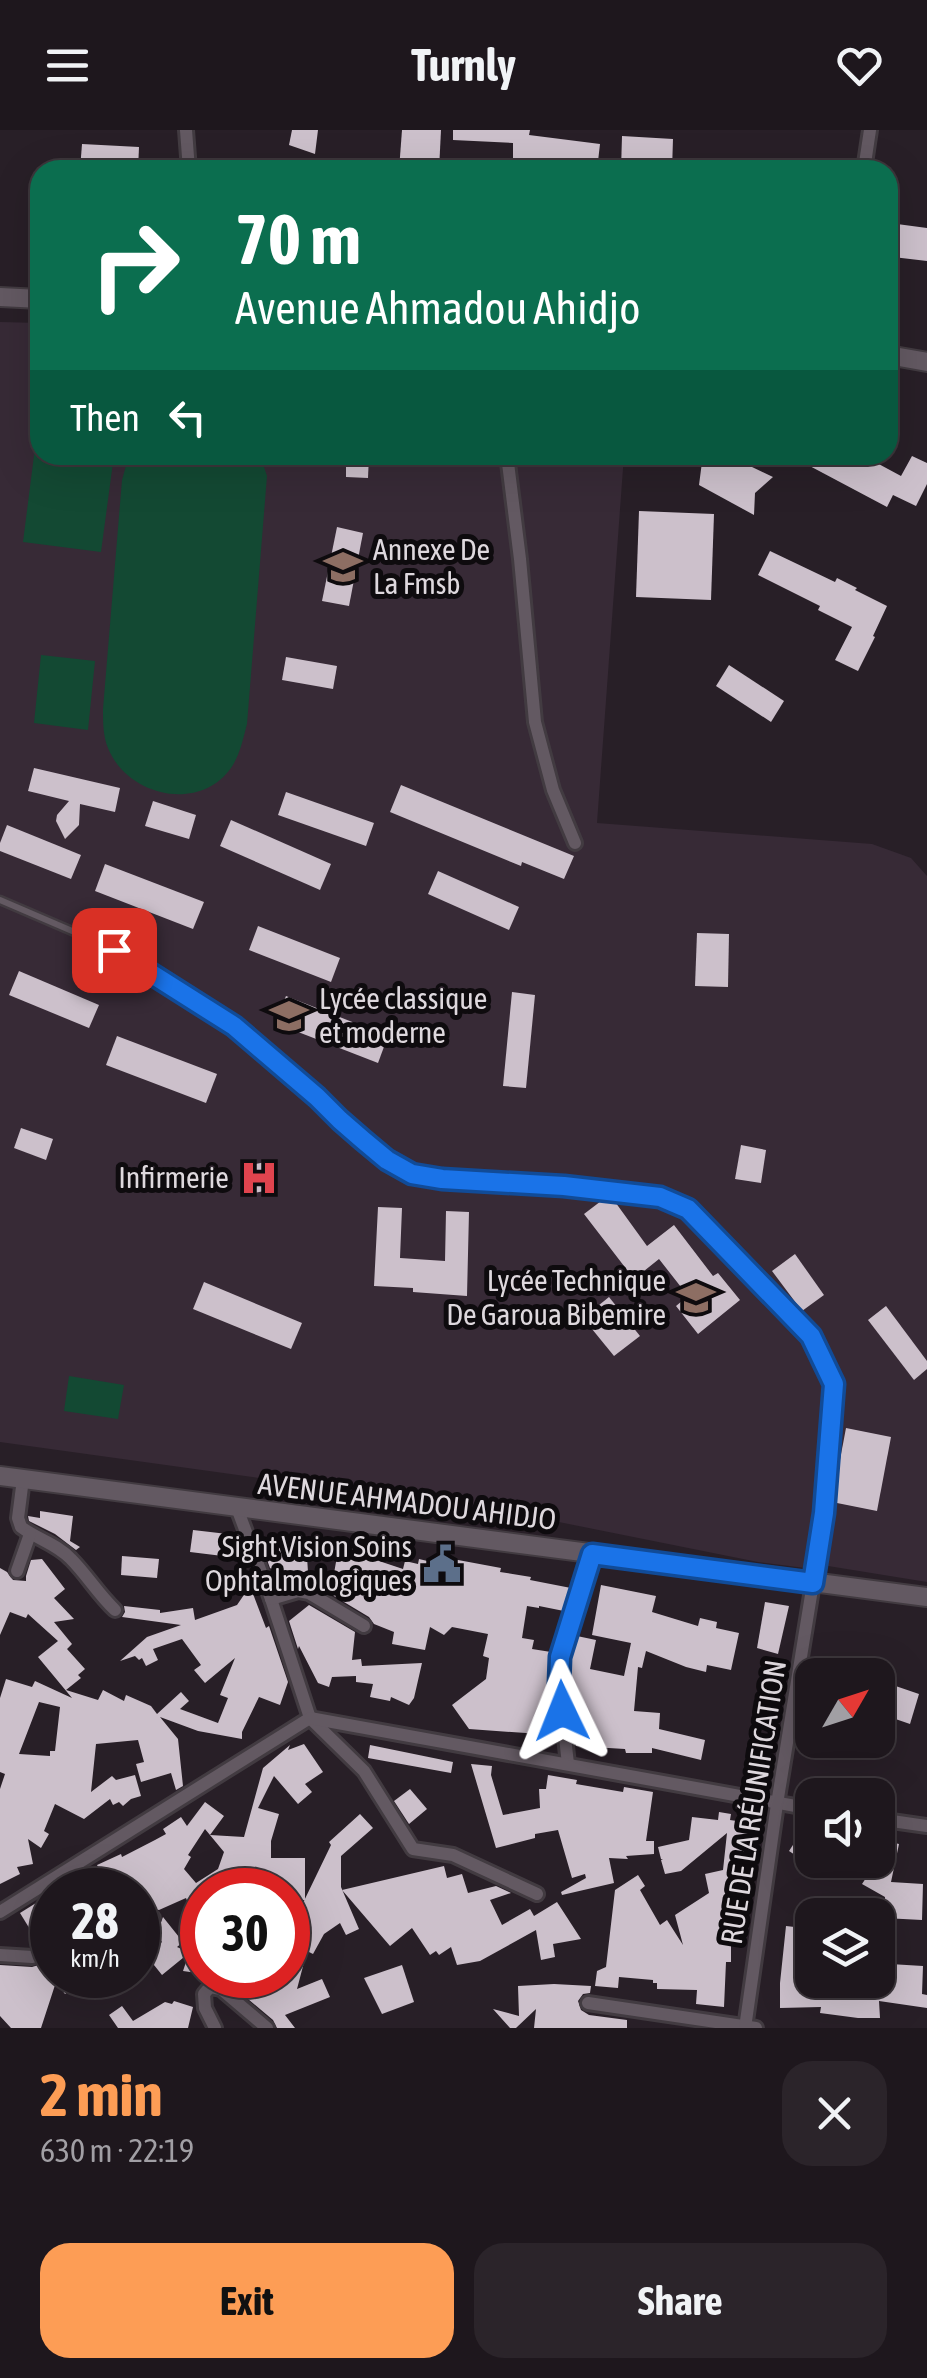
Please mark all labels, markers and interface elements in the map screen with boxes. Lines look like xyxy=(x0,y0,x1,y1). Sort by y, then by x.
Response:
icon: menu xyxy=(40,38,95,93)
icon: heart xyxy=(832,38,887,93)
text: Turnly xyxy=(411,39,516,91)
text: 70 m xyxy=(235,199,361,279)
icon: right xyxy=(70,200,200,330)
text: Avenue Ahmadou Ahidjo xyxy=(235,282,640,334)
icon: left xyxy=(160,390,215,445)
text: Then xyxy=(70,396,140,439)
place label: Annexe De La Fmsb xyxy=(373,532,490,600)
school or university icon: Annexe De La Fmsb xyxy=(322,546,364,588)
pin xyxy=(72,908,157,993)
icon: arrive xyxy=(87,923,142,978)
place label: Lycée classique et moderne xyxy=(319,981,487,1049)
school or university icon: Lycée classique et moderne xyxy=(268,995,310,1037)
hospital icon: Infirmerie xyxy=(238,1157,280,1199)
place label: Infirmerie xyxy=(118,1160,229,1194)
place label: Lycée Technique De Garoua Bibemire xyxy=(446,1263,666,1331)
school or university icon: Lycée Technique De Garoua Bibemire xyxy=(675,1277,717,1319)
street label: AVENUE AHMADOU AHIDJO xyxy=(256,1466,558,1536)
place label: Sight Vision Soins Ophtalmologiques xyxy=(205,1529,412,1597)
public building icon: Sight Vision Soins Ophtalmologiques xyxy=(421,1543,463,1585)
street label: RUE DE LA RÉUNIFICATION xyxy=(714,1657,792,1946)
north arrow xyxy=(795,1658,895,1758)
map controls xyxy=(795,1658,895,1998)
position arrow xyxy=(510,1659,614,1763)
button: sound xyxy=(795,1778,895,1878)
speed limit sign: 30 xyxy=(180,1868,310,1998)
text: 28 xyxy=(71,1892,118,1950)
button: layers xyxy=(795,1898,895,1998)
text: km/h xyxy=(70,1944,120,1972)
text: 2 min xyxy=(40,2060,163,2129)
button: close xyxy=(782,2061,887,2166)
text: 630 m · 22:19 xyxy=(40,2132,194,2169)
button: Exit xyxy=(40,2243,454,2358)
button: Share xyxy=(474,2243,887,2358)

